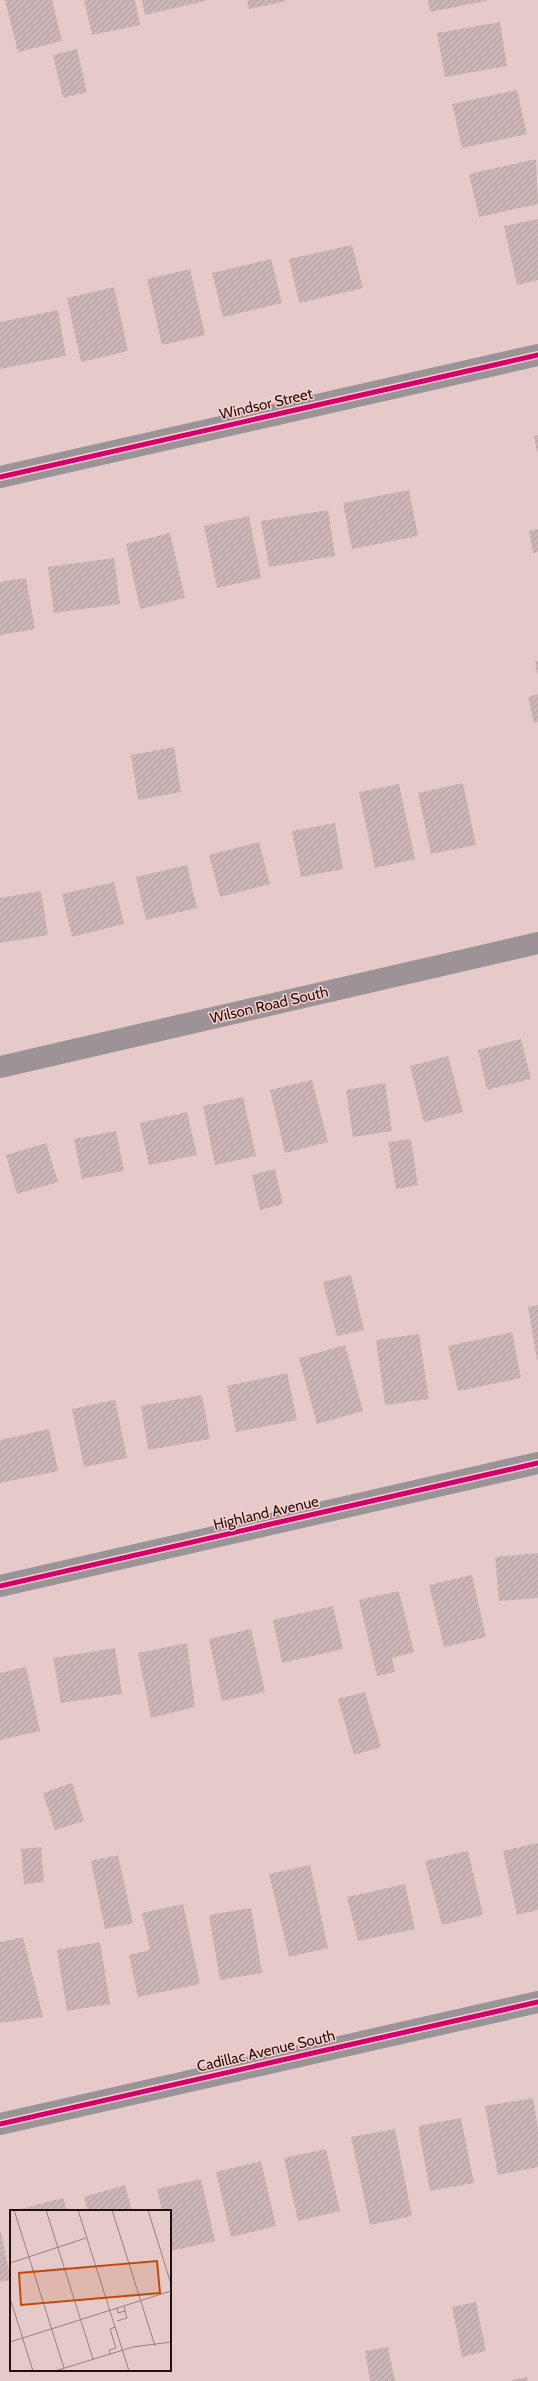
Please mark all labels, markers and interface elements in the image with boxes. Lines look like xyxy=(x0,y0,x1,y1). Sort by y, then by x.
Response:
street label: Windsor Street xyxy=(218,385,314,423)
street label: Wilson Road South xyxy=(208,983,330,1027)
street label: Highland Avenue xyxy=(212,1492,321,1534)
street label: Cadillac Avenue South xyxy=(195,2026,337,2076)
inset map xyxy=(10,2210,171,2371)

